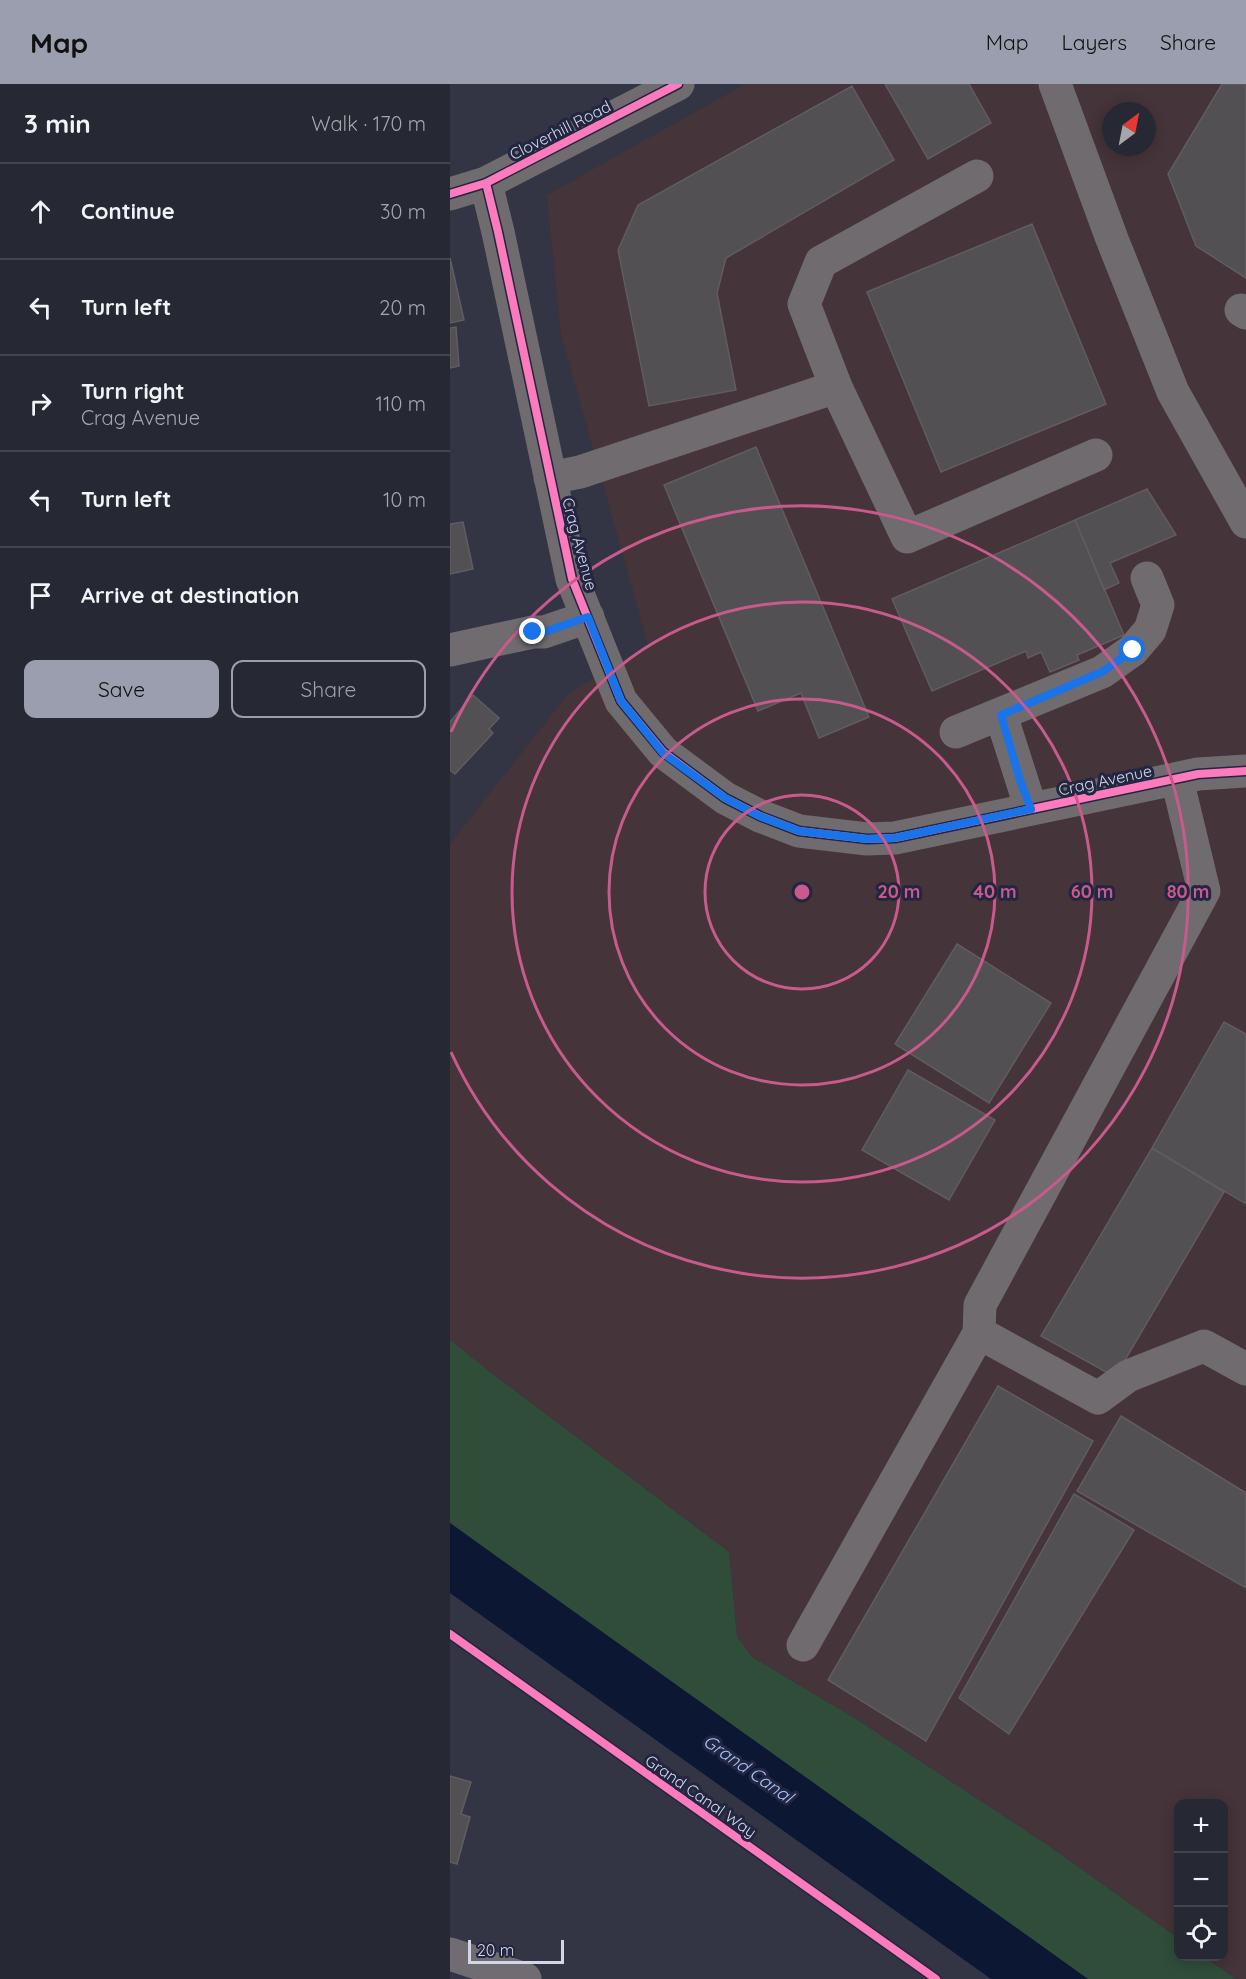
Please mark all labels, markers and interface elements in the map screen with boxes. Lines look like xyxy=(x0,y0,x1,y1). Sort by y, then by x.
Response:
text: Map xyxy=(30,25,88,60)
text: Map xyxy=(986,29,1029,55)
text: Layers xyxy=(1062,29,1127,55)
text: Share xyxy=(1160,29,1216,55)
street label: Cloverhill Road xyxy=(506,96,614,164)
north arrow xyxy=(1102,102,1156,156)
text: 3 min xyxy=(24,107,91,140)
text: Walk · 170 m xyxy=(311,111,426,136)
icon: ahead xyxy=(24,195,57,228)
text: Continue xyxy=(81,197,175,225)
text: 30 m xyxy=(380,199,426,224)
icon: left xyxy=(24,291,57,324)
text: Turn left xyxy=(81,293,171,321)
text: 20 m xyxy=(379,295,426,320)
text: Turn right xyxy=(81,377,185,405)
icon: right xyxy=(24,387,57,420)
text: 110 m xyxy=(376,391,426,416)
text: Crag Avenue xyxy=(81,405,200,430)
icon: left xyxy=(24,483,57,516)
text: Turn left xyxy=(81,485,171,513)
text: 10 m xyxy=(383,487,426,512)
street label: Crag Avenue xyxy=(558,495,602,593)
icon: arrive xyxy=(24,579,57,612)
text: Arrive at destination xyxy=(81,581,299,609)
route end xyxy=(519,618,545,644)
route start xyxy=(1119,636,1145,662)
button: Save xyxy=(24,660,219,718)
button: Share xyxy=(231,660,426,718)
street label: Crag Avenue xyxy=(1056,760,1154,800)
text: 20 m xyxy=(878,880,920,903)
text: 40 m xyxy=(973,880,1017,903)
text: 60 m xyxy=(1071,880,1113,903)
text: 80 m xyxy=(1167,880,1209,903)
centre of rings xyxy=(792,882,812,902)
water label: Grand Canal xyxy=(699,1729,799,1809)
street label: Grand Canal Way xyxy=(641,1750,761,1842)
map controls xyxy=(1174,1799,1228,1961)
button: + xyxy=(1174,1799,1228,1853)
button: − xyxy=(1174,1853,1228,1907)
button: locate xyxy=(1174,1907,1228,1961)
scale bar xyxy=(468,1937,564,1964)
text: 20 m xyxy=(477,1940,514,1960)

